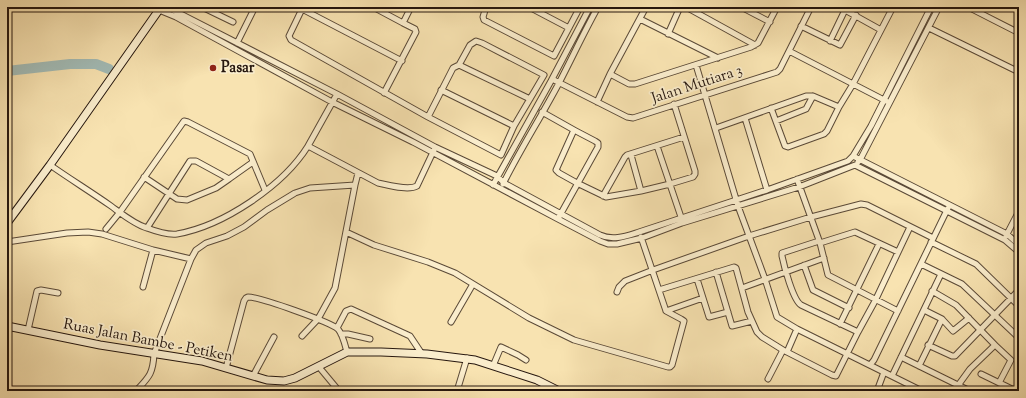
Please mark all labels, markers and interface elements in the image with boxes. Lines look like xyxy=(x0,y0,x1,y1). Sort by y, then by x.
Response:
place label: Pasar xyxy=(221,58,255,79)
street label: Jalan Mutiara 3 xyxy=(648,60,745,110)
marker: Pasar xyxy=(208,63,218,73)
street label: Ruas Jalan Bambe - Petiken xyxy=(61,314,235,368)

